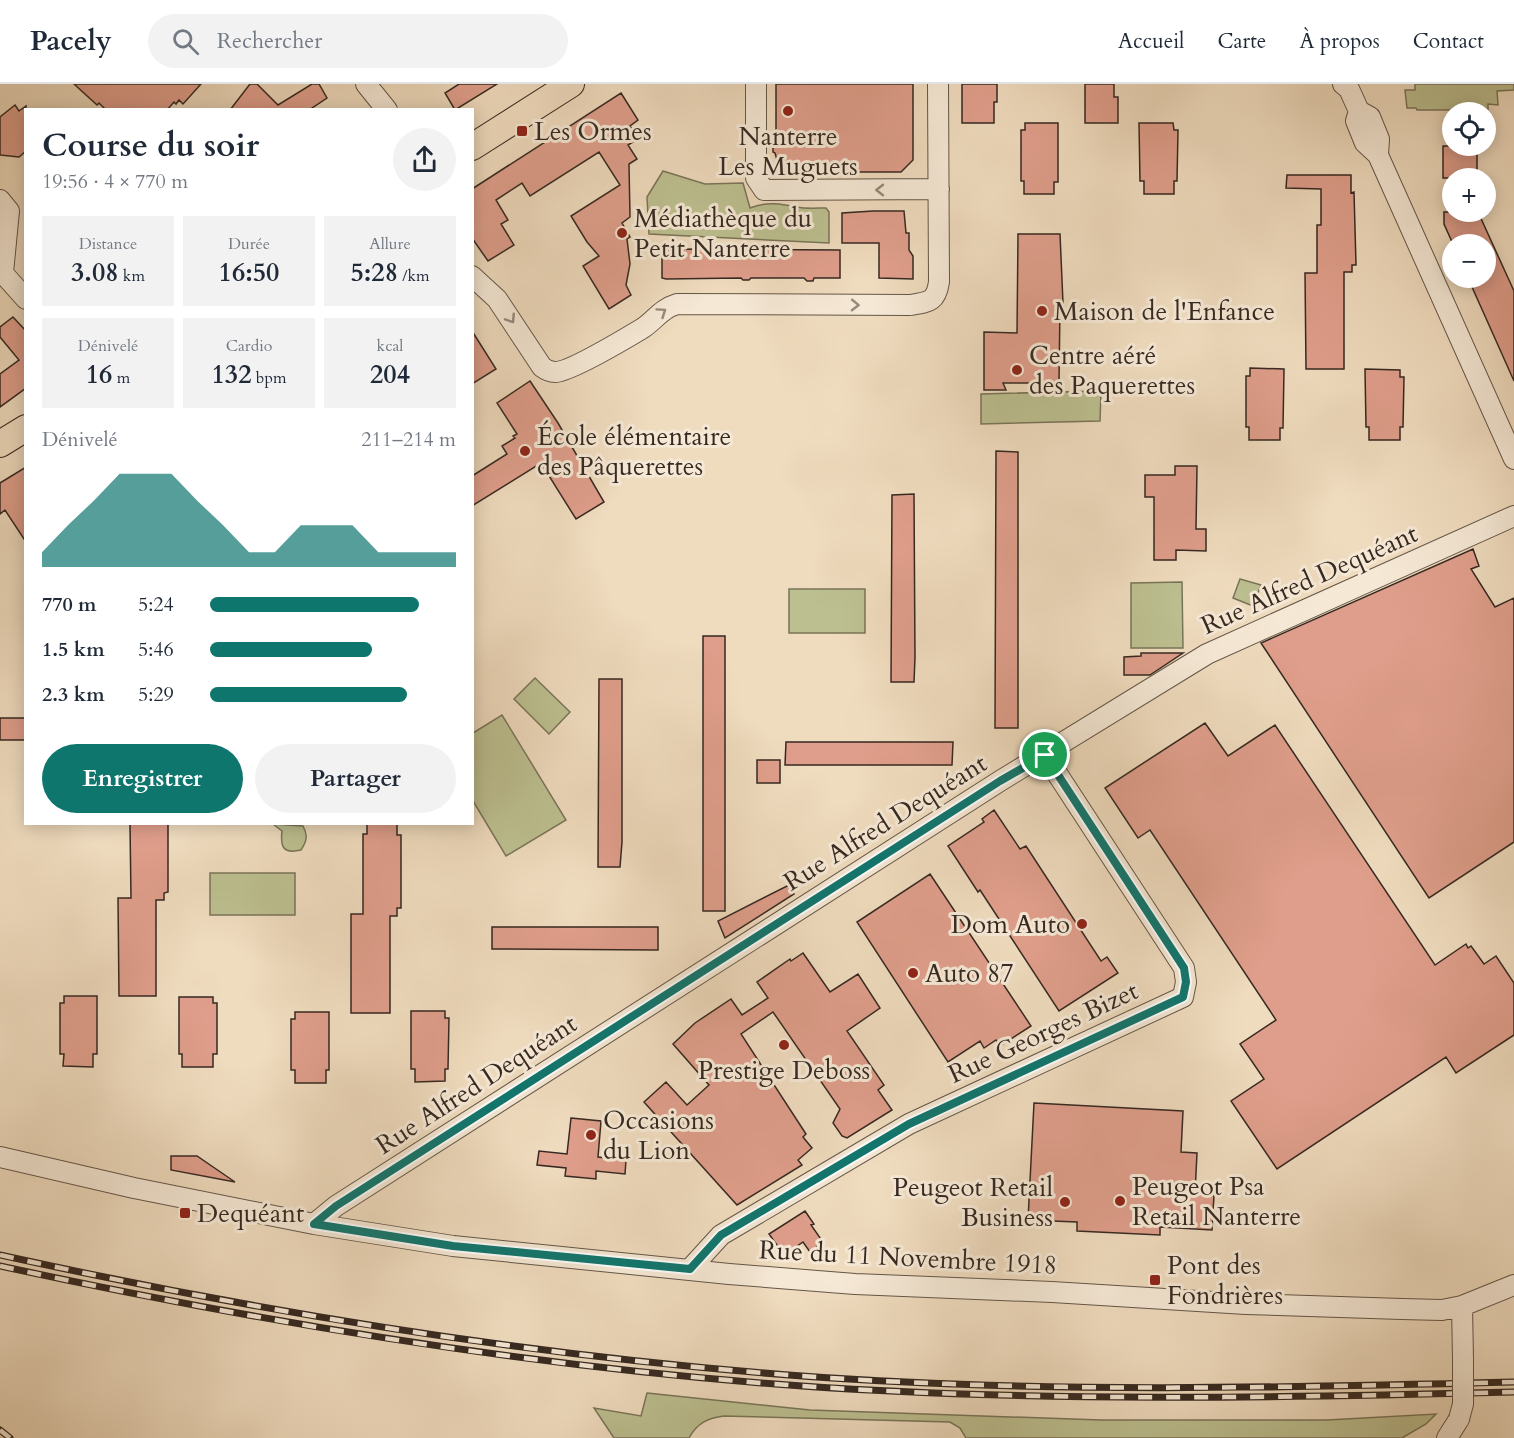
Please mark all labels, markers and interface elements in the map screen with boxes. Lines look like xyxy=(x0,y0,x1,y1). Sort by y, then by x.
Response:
search box xyxy=(148,14,568,68)
text: Pacely xyxy=(30,22,112,60)
icon: search xyxy=(169,25,202,58)
text: Rechercher xyxy=(217,26,322,56)
text: Accueil xyxy=(1118,27,1184,56)
text: Carte xyxy=(1217,27,1266,56)
text: À propos xyxy=(1299,27,1380,56)
text: Contact xyxy=(1413,27,1484,56)
map controls xyxy=(1442,102,1496,288)
button: locate xyxy=(1442,102,1496,156)
marker: Nanterre Les Muguets xyxy=(781,104,795,118)
place label: Les Ormes xyxy=(534,114,652,149)
place label: Nanterre Les Muguets xyxy=(718,119,858,184)
text: Course du soir xyxy=(42,123,259,168)
marker: Les Ormes xyxy=(515,124,529,138)
button: share xyxy=(393,128,456,191)
text: 19:56 · 4 × 770 m xyxy=(42,168,188,195)
button: + xyxy=(1442,168,1496,222)
one-way arrow xyxy=(876,183,885,196)
place label: Médiathèque du Petit Nanterre xyxy=(634,201,812,266)
marker: Médiathèque du Petit Nanterre xyxy=(615,226,629,240)
text: Distance xyxy=(79,233,137,255)
text: Durée xyxy=(228,233,270,255)
text: Allure xyxy=(369,233,411,255)
button: − xyxy=(1442,234,1496,288)
text: 3.08 xyxy=(71,255,119,290)
text: 16:50 xyxy=(219,255,279,290)
text: 5:28 xyxy=(350,255,398,290)
text: km xyxy=(119,265,145,287)
text: /km xyxy=(398,265,430,287)
place label: Maison de l'Enfance xyxy=(1054,294,1275,329)
one-way arrow xyxy=(850,299,859,311)
marker: Maison de l'Enfance xyxy=(1035,304,1049,318)
one-way arrow xyxy=(655,308,666,319)
one-way arrow xyxy=(504,313,515,324)
text: Dénivelé xyxy=(78,335,138,357)
text: Cardio xyxy=(226,335,272,357)
text: kcal xyxy=(377,335,403,357)
place label: Centre aéré des Paquerettes xyxy=(1029,338,1195,403)
text: 16 xyxy=(86,357,112,392)
text: 132 xyxy=(212,357,252,392)
text: 204 xyxy=(370,357,410,392)
marker: Centre aéré des Paquerettes xyxy=(1010,363,1024,377)
text: m xyxy=(112,367,130,389)
text: bpm xyxy=(252,367,286,389)
place label: École élémentaire des Pâquerettes xyxy=(537,419,731,484)
text: Dénivelé xyxy=(42,426,118,453)
text: 211–214 m xyxy=(361,426,456,453)
marker: École élémentaire des Pâquerettes xyxy=(518,444,532,458)
street label: Rue Alfred Dequéant xyxy=(1195,516,1423,643)
text: 770 m xyxy=(42,591,97,618)
text: 5:24 xyxy=(138,591,174,618)
text: 1.5 km xyxy=(42,636,105,663)
text: 5:46 xyxy=(138,636,174,663)
text: 2.3 km xyxy=(42,681,105,708)
text: 5:29 xyxy=(138,681,174,708)
pin xyxy=(1019,729,1070,780)
icon: arrive xyxy=(1028,738,1061,771)
button: Enregistrer xyxy=(42,744,243,813)
button: Partager xyxy=(255,744,456,813)
street label: Rue Alfred Dequéant xyxy=(777,746,993,899)
place label: Dom Auto xyxy=(951,907,1070,942)
marker: Dom Auto xyxy=(1075,917,1089,931)
place label: Auto 87 xyxy=(925,956,1014,991)
marker: Auto 87 xyxy=(906,966,920,980)
street label: Rue Georges Bizet xyxy=(943,973,1144,1092)
street label: Rue Alfred Dequéant xyxy=(369,1006,584,1163)
marker: Prestige Deboss xyxy=(777,1038,791,1052)
place label: Prestige Deboss xyxy=(698,1053,870,1088)
place label: Occasions du Lion xyxy=(603,1103,714,1168)
marker: Occasions du Lion xyxy=(584,1128,598,1142)
place label: Peugeot Psa Retail Nanterre xyxy=(1132,1169,1301,1234)
place label: Peugeot Retail Business xyxy=(893,1170,1053,1235)
marker: Peugeot Psa Retail Nanterre xyxy=(1113,1194,1127,1208)
marker: Peugeot Retail Business xyxy=(1058,1195,1072,1209)
place label: Dequéant xyxy=(197,1196,304,1231)
marker: Dequéant xyxy=(178,1206,192,1220)
street label: Rue du 11 Novembre 1918 xyxy=(758,1232,1058,1283)
place label: Pont des Fondrières xyxy=(1167,1248,1283,1313)
marker: Pont des Fondrières xyxy=(1148,1273,1162,1287)

